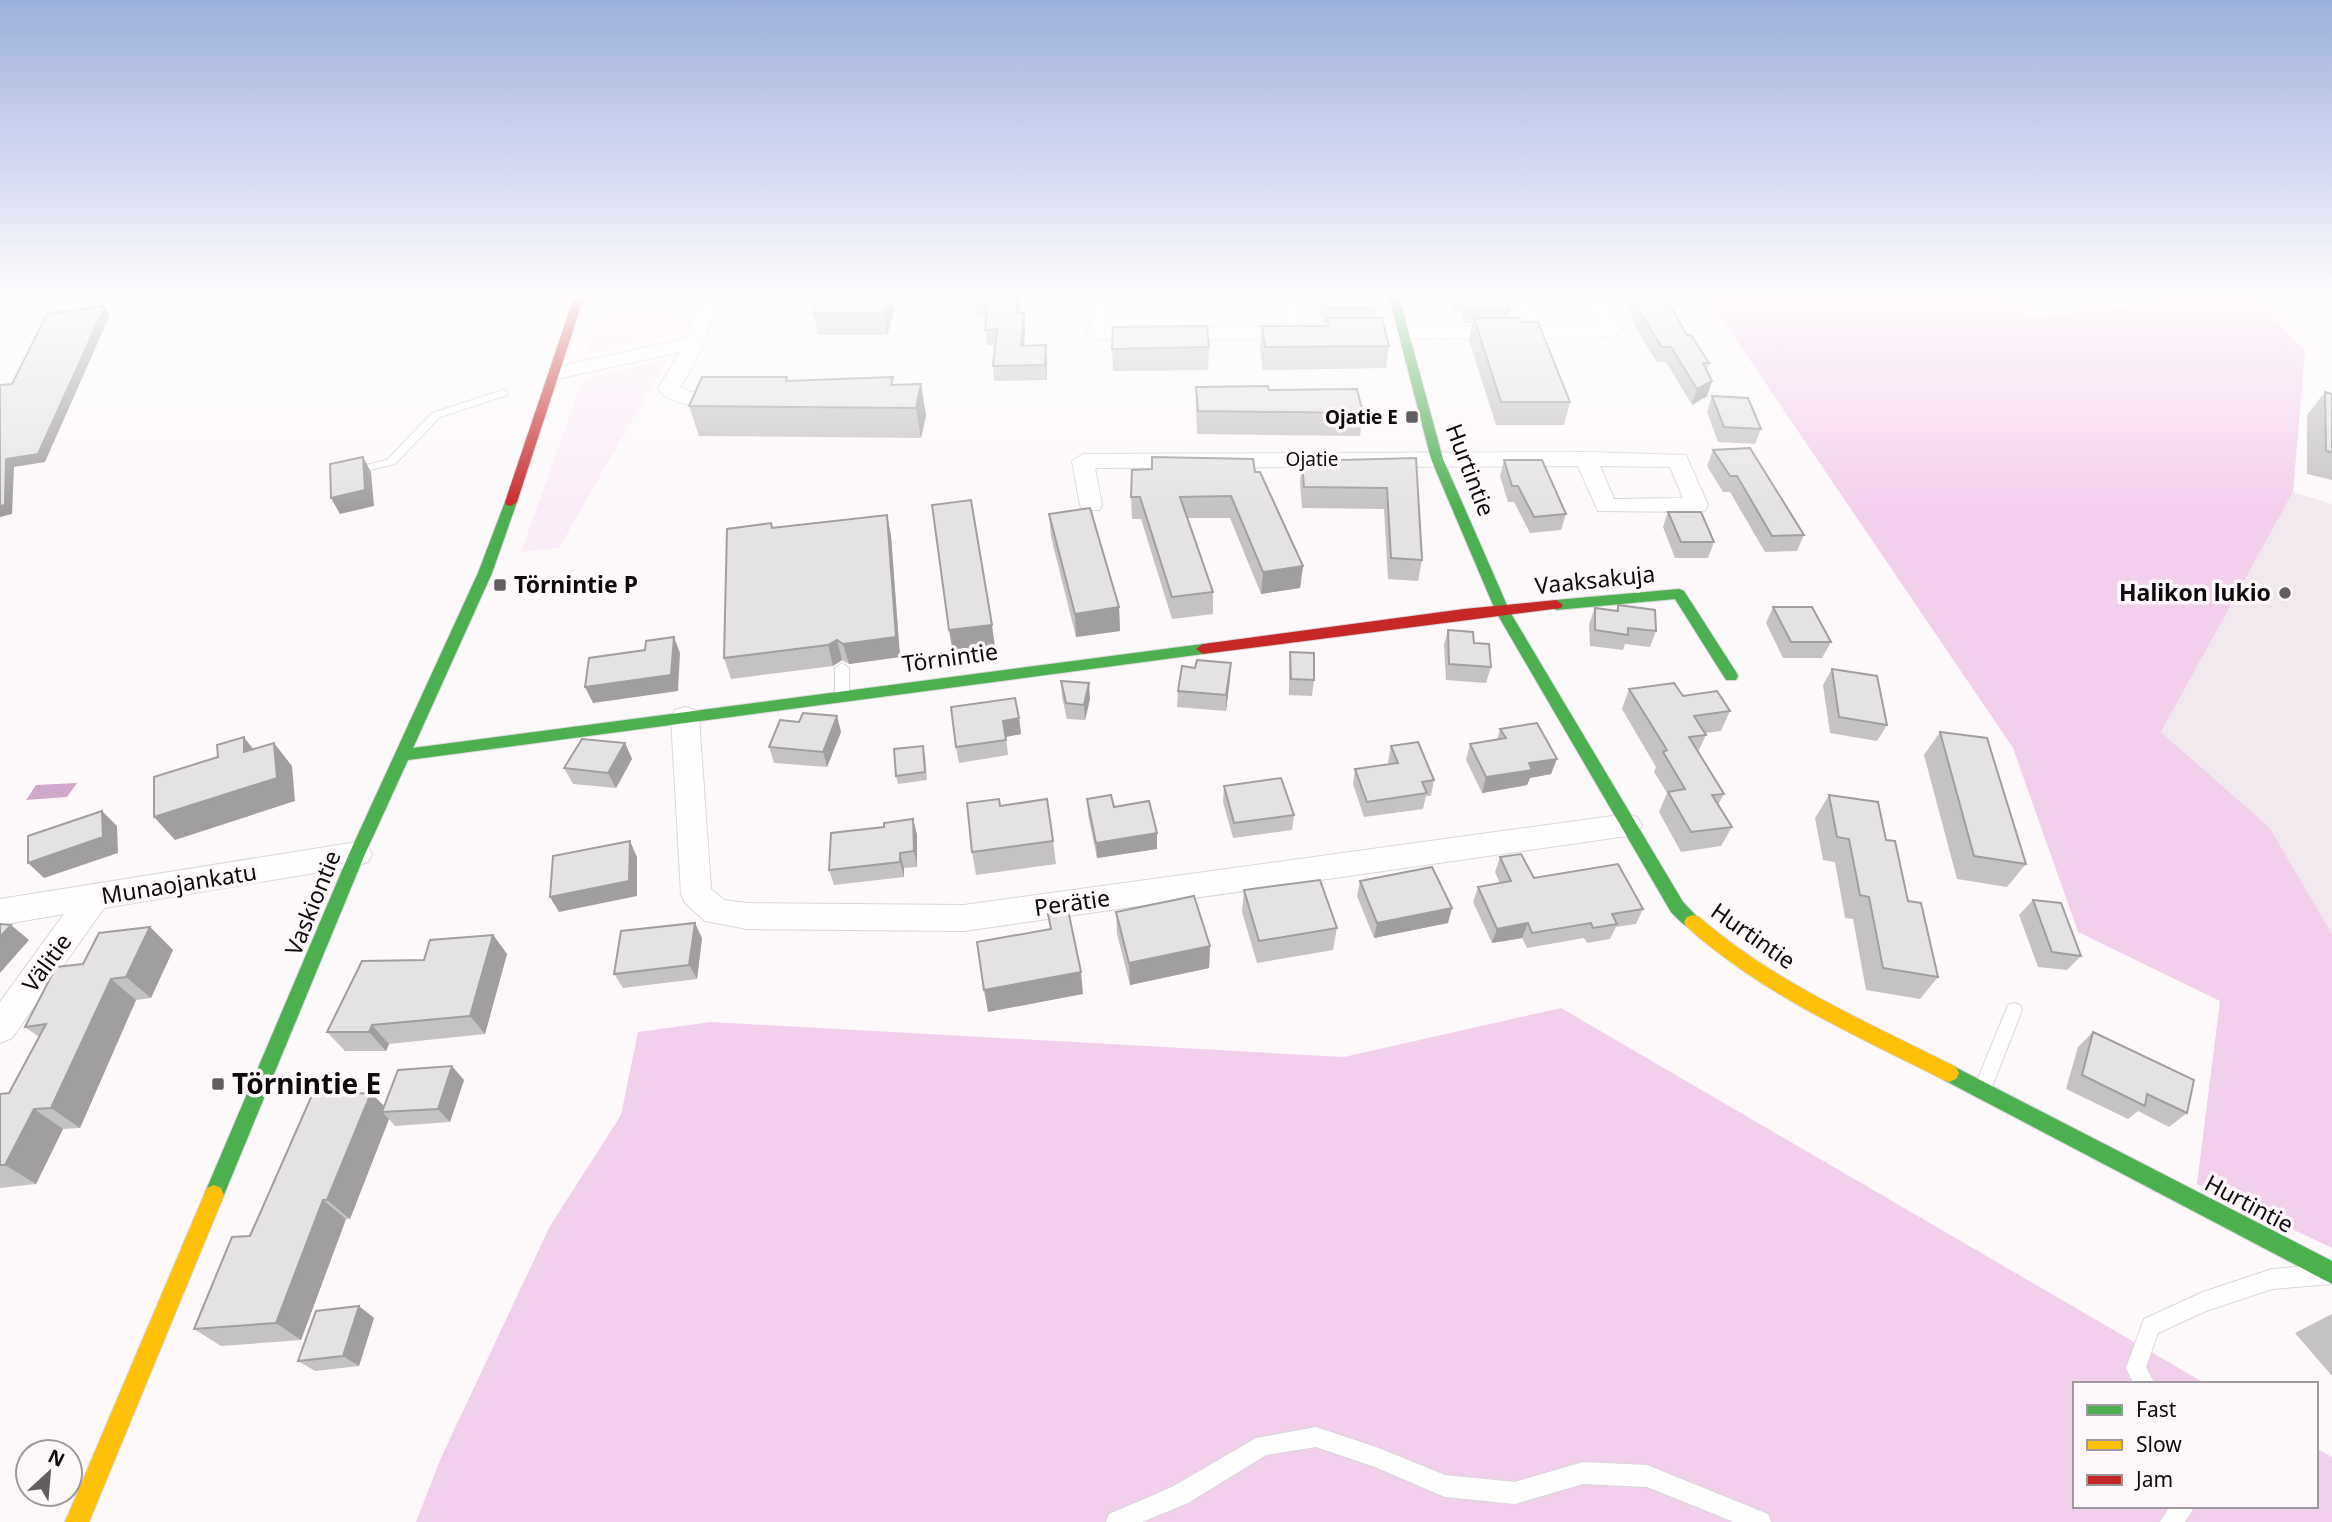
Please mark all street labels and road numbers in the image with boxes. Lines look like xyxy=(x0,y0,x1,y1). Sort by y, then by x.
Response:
street label: Hurtintie xyxy=(1439,419,1503,520)
street label: Ojatie xyxy=(1286,446,1338,472)
street label: Vaaksakuja xyxy=(1533,557,1657,601)
street label: Törnintie xyxy=(900,634,1000,680)
street label: Vaskiontie xyxy=(276,845,348,960)
street label: Munaojankatu xyxy=(99,855,259,911)
street label: Perätie xyxy=(1032,881,1112,923)
street label: Hurtintie xyxy=(1705,894,1802,976)
street label: Välitie xyxy=(14,927,78,998)
street label: Hurtintie xyxy=(2199,1166,2300,1240)

